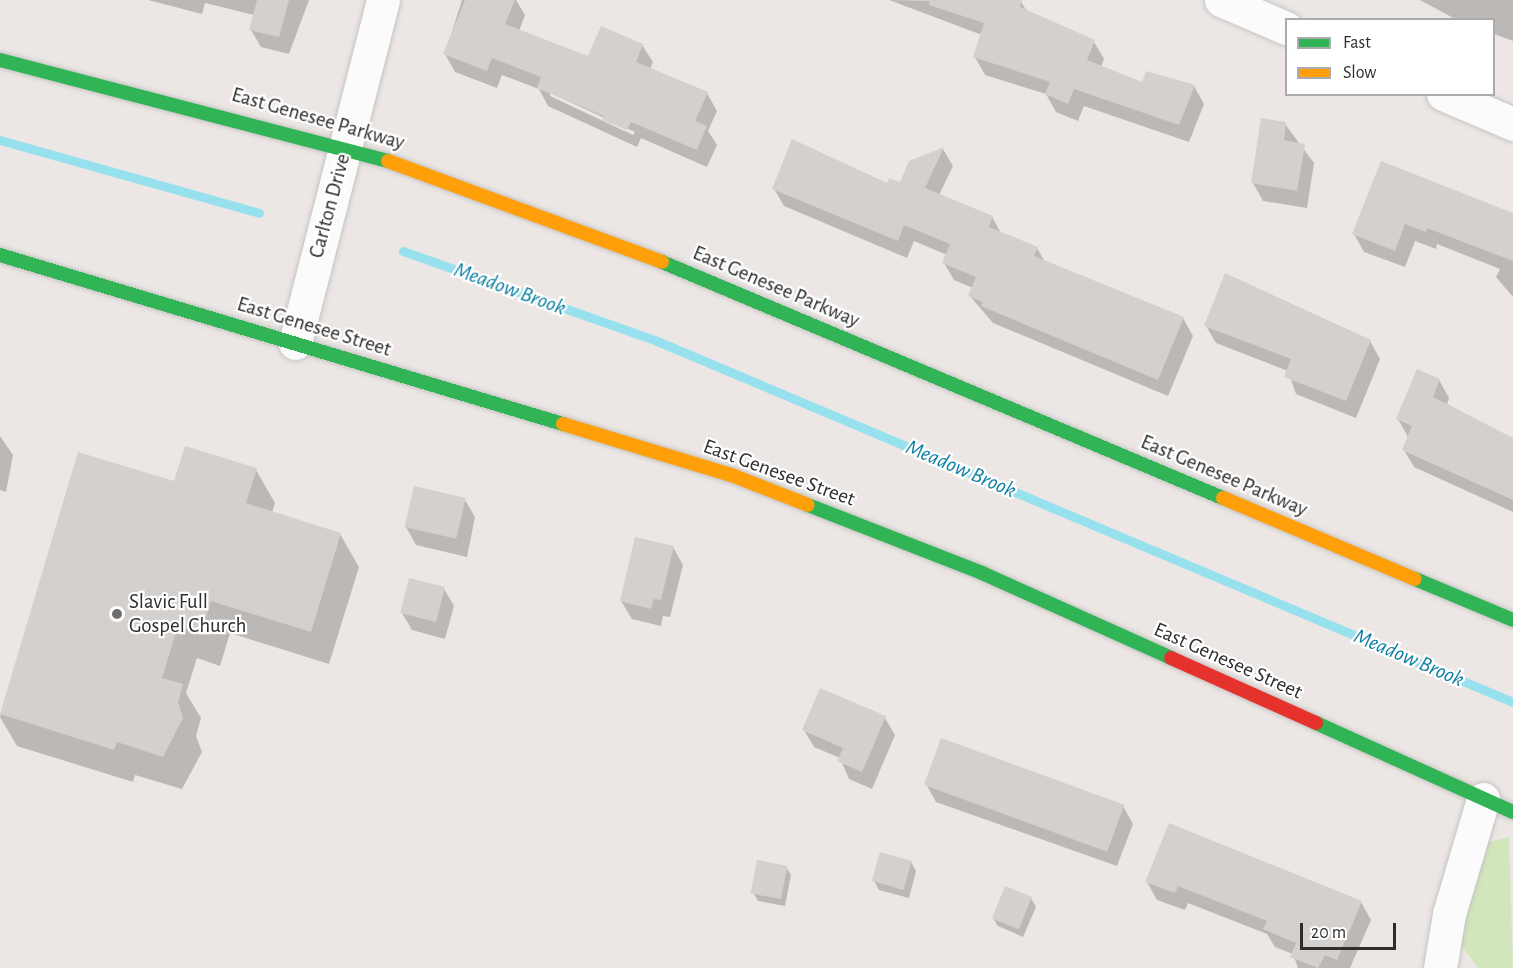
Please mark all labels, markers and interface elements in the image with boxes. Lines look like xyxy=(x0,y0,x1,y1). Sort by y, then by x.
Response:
legend xyxy=(1285,18,1495,96)
text: Fast xyxy=(1343,34,1371,52)
text: Slow xyxy=(1343,64,1376,82)
street label: East Genesee Parkway xyxy=(229,82,407,156)
street label: Carlton Drive xyxy=(304,151,356,261)
street label: East Genesee Parkway xyxy=(689,240,863,334)
water label: Meadow Brook xyxy=(450,257,570,321)
street label: East Genesee Street xyxy=(234,292,394,362)
street label: East Genesee Parkway xyxy=(1137,429,1311,523)
street label: East Genesee Street xyxy=(700,434,858,512)
water label: Meadow Brook xyxy=(902,434,1020,504)
place label: Slavic Full Gospel Church xyxy=(129,589,246,639)
marker: Slavic Full Gospel Church xyxy=(110,607,124,621)
street label: East Genesee Street xyxy=(1150,617,1306,705)
water label: Meadow Brook xyxy=(1350,623,1468,693)
scale bar xyxy=(1303,911,1399,949)
text: 20 m xyxy=(1311,924,1346,942)

